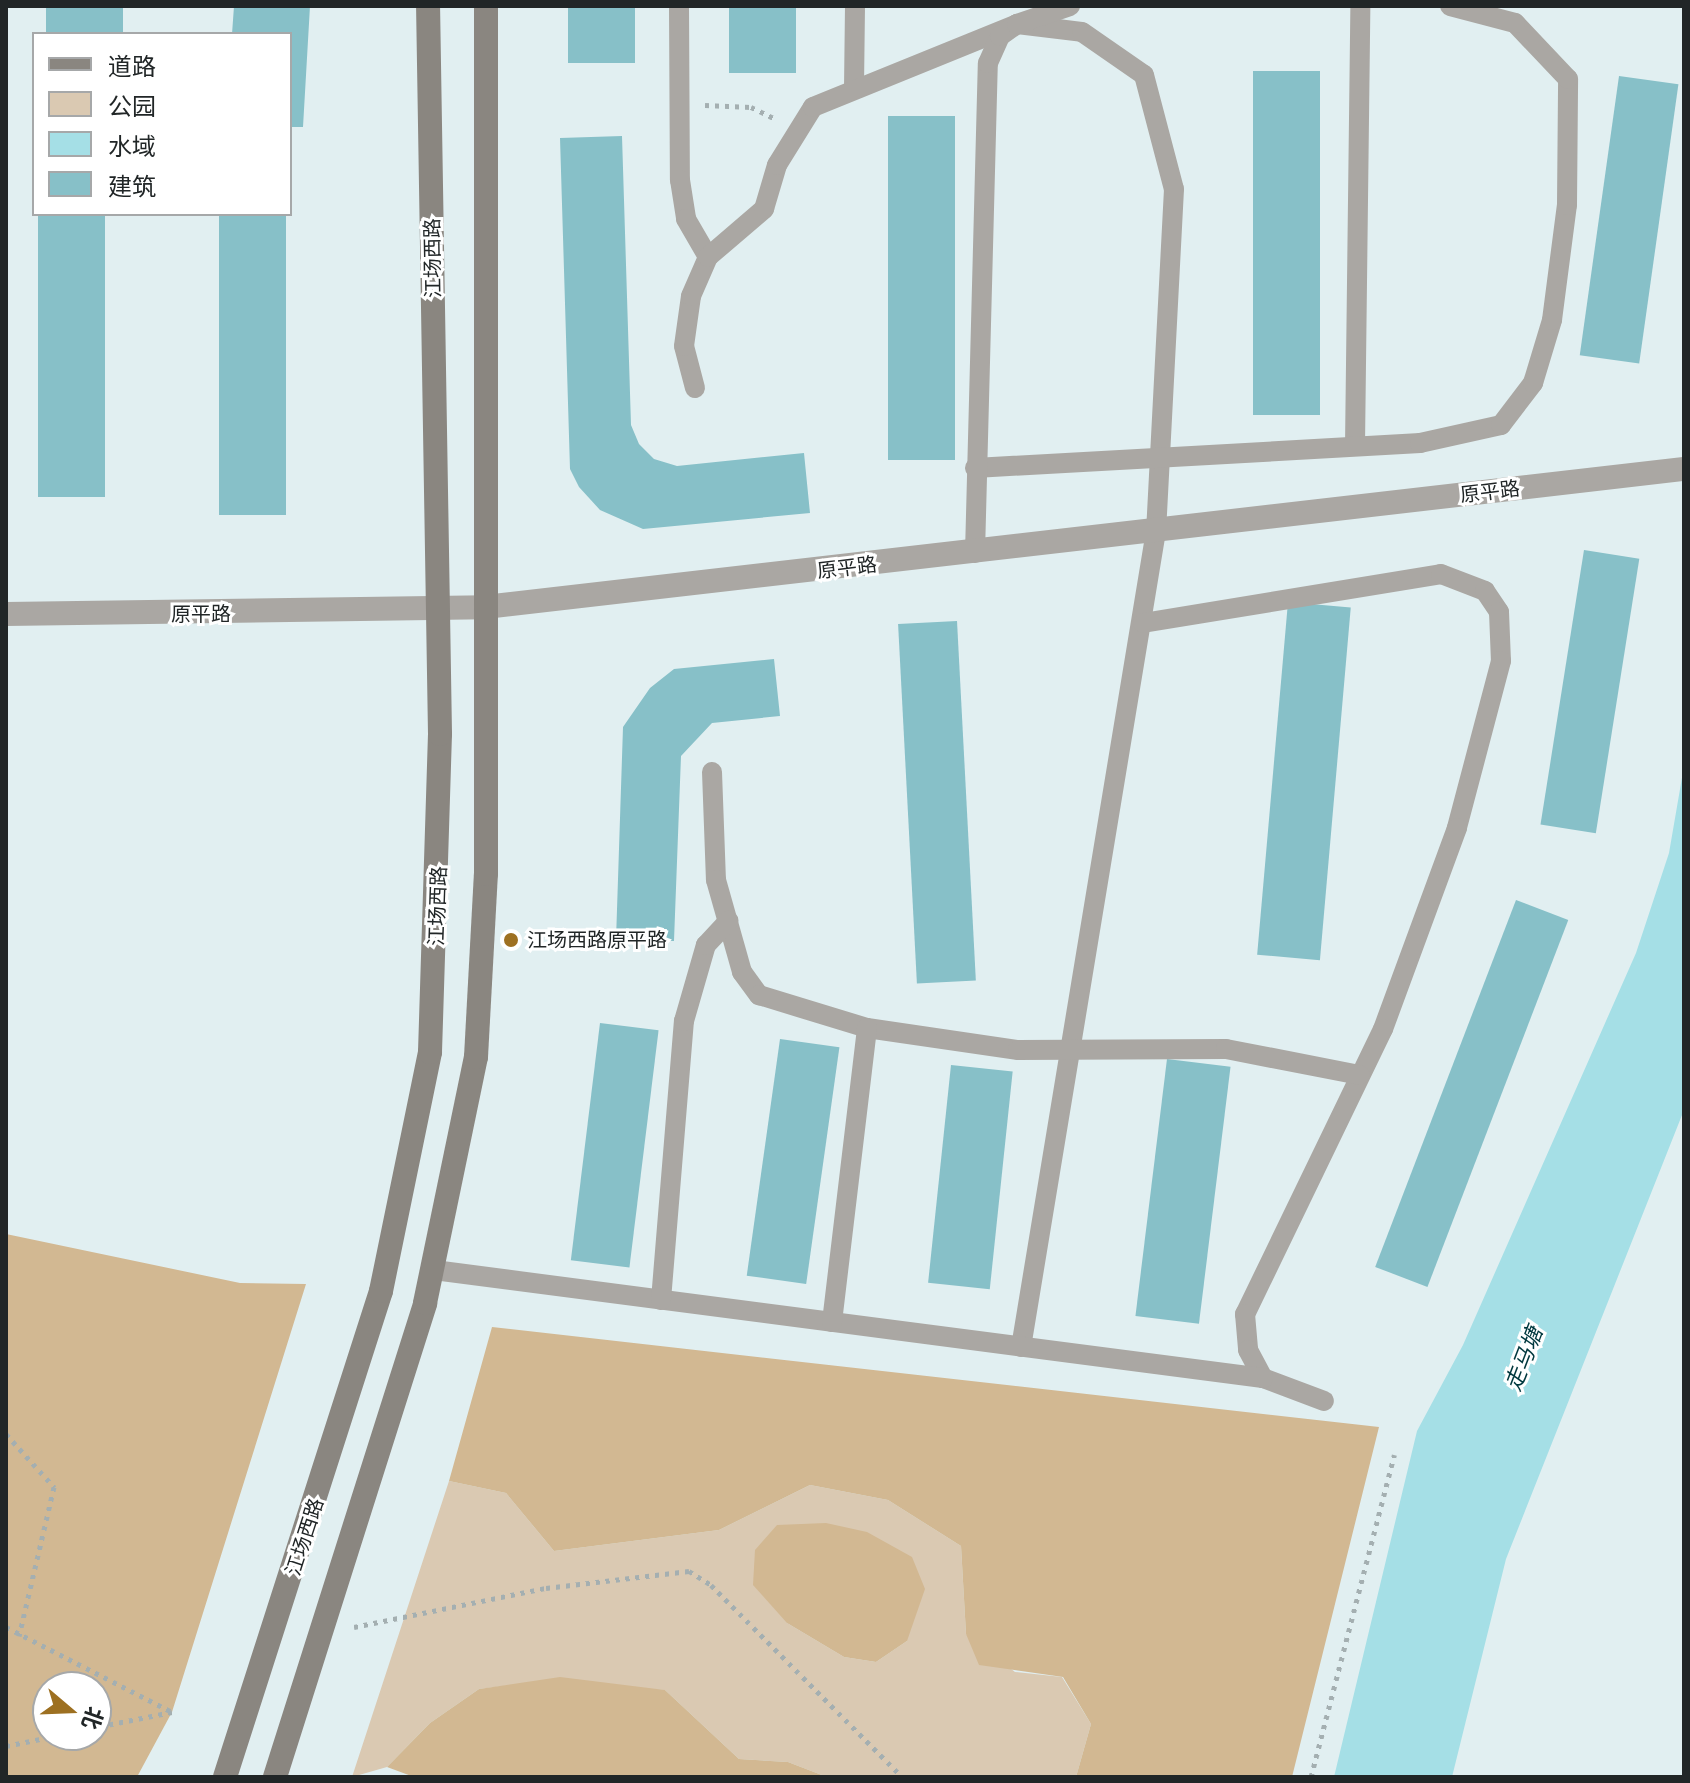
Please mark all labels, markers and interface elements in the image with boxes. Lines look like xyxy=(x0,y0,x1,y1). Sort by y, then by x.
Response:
legend xyxy=(32,32,292,216)
text: 道路 xyxy=(108,52,156,81)
text: 公园 xyxy=(108,92,156,121)
text: 水域 xyxy=(108,132,156,161)
text: 建筑 xyxy=(108,172,156,201)
street label: 江场西路 xyxy=(420,218,446,298)
street label: 原平路 xyxy=(1459,476,1521,508)
street label: 原平路 xyxy=(816,552,878,584)
street label: 原平路 xyxy=(171,602,231,626)
street label: 江场西路 xyxy=(425,866,451,946)
place label: 江场西路原平路 xyxy=(527,928,667,952)
marker: 江场西路原平路 xyxy=(502,931,520,949)
water label: 走马塘 xyxy=(1500,1323,1548,1395)
street label: 江场西路 xyxy=(281,1495,329,1579)
north arrow xyxy=(32,1671,112,1751)
text: 北 xyxy=(77,1704,109,1733)

